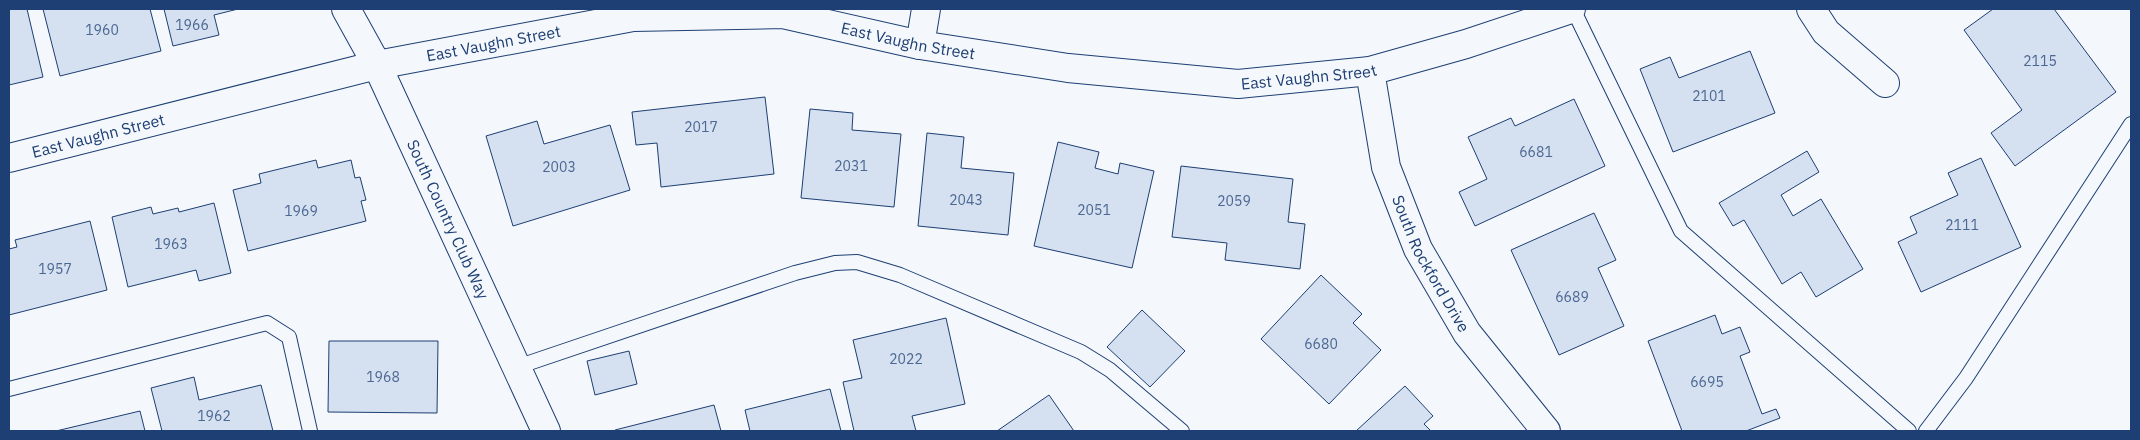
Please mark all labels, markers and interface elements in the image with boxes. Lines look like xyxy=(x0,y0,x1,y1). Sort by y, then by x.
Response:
house number: 1966 xyxy=(175,16,209,34)
street label: East Vaughn Street xyxy=(839,17,976,63)
house number: 1960 xyxy=(85,21,119,39)
street label: East Vaughn Street xyxy=(425,21,562,66)
house number: 2115 xyxy=(2023,52,2057,70)
street label: East Vaughn Street xyxy=(1240,60,1379,94)
house number: 2101 xyxy=(1692,87,1726,105)
street label: East Vaughn Street xyxy=(30,109,167,162)
house number: 2017 xyxy=(684,118,718,136)
street label: South Country Club Way xyxy=(403,136,494,302)
house number: 6681 xyxy=(1519,143,1553,161)
house number: 2031 xyxy=(834,157,868,175)
house number: 2003 xyxy=(542,158,576,176)
house number: 2043 xyxy=(949,191,983,209)
house number: 2059 xyxy=(1217,192,1251,210)
street label: South Rockford Drive xyxy=(1388,192,1474,336)
house number: 2051 xyxy=(1077,201,1111,219)
house number: 1969 xyxy=(284,202,318,220)
house number: 2111 xyxy=(1945,216,1979,234)
house number: 1963 xyxy=(154,235,188,253)
house number: 1957 xyxy=(38,260,72,278)
house number: 6689 xyxy=(1555,288,1589,306)
house number: 6680 xyxy=(1304,335,1338,353)
house number: 2022 xyxy=(889,350,923,368)
house number: 1968 xyxy=(366,368,400,386)
house number: 6695 xyxy=(1690,373,1724,391)
house number: 1962 xyxy=(197,407,231,425)

